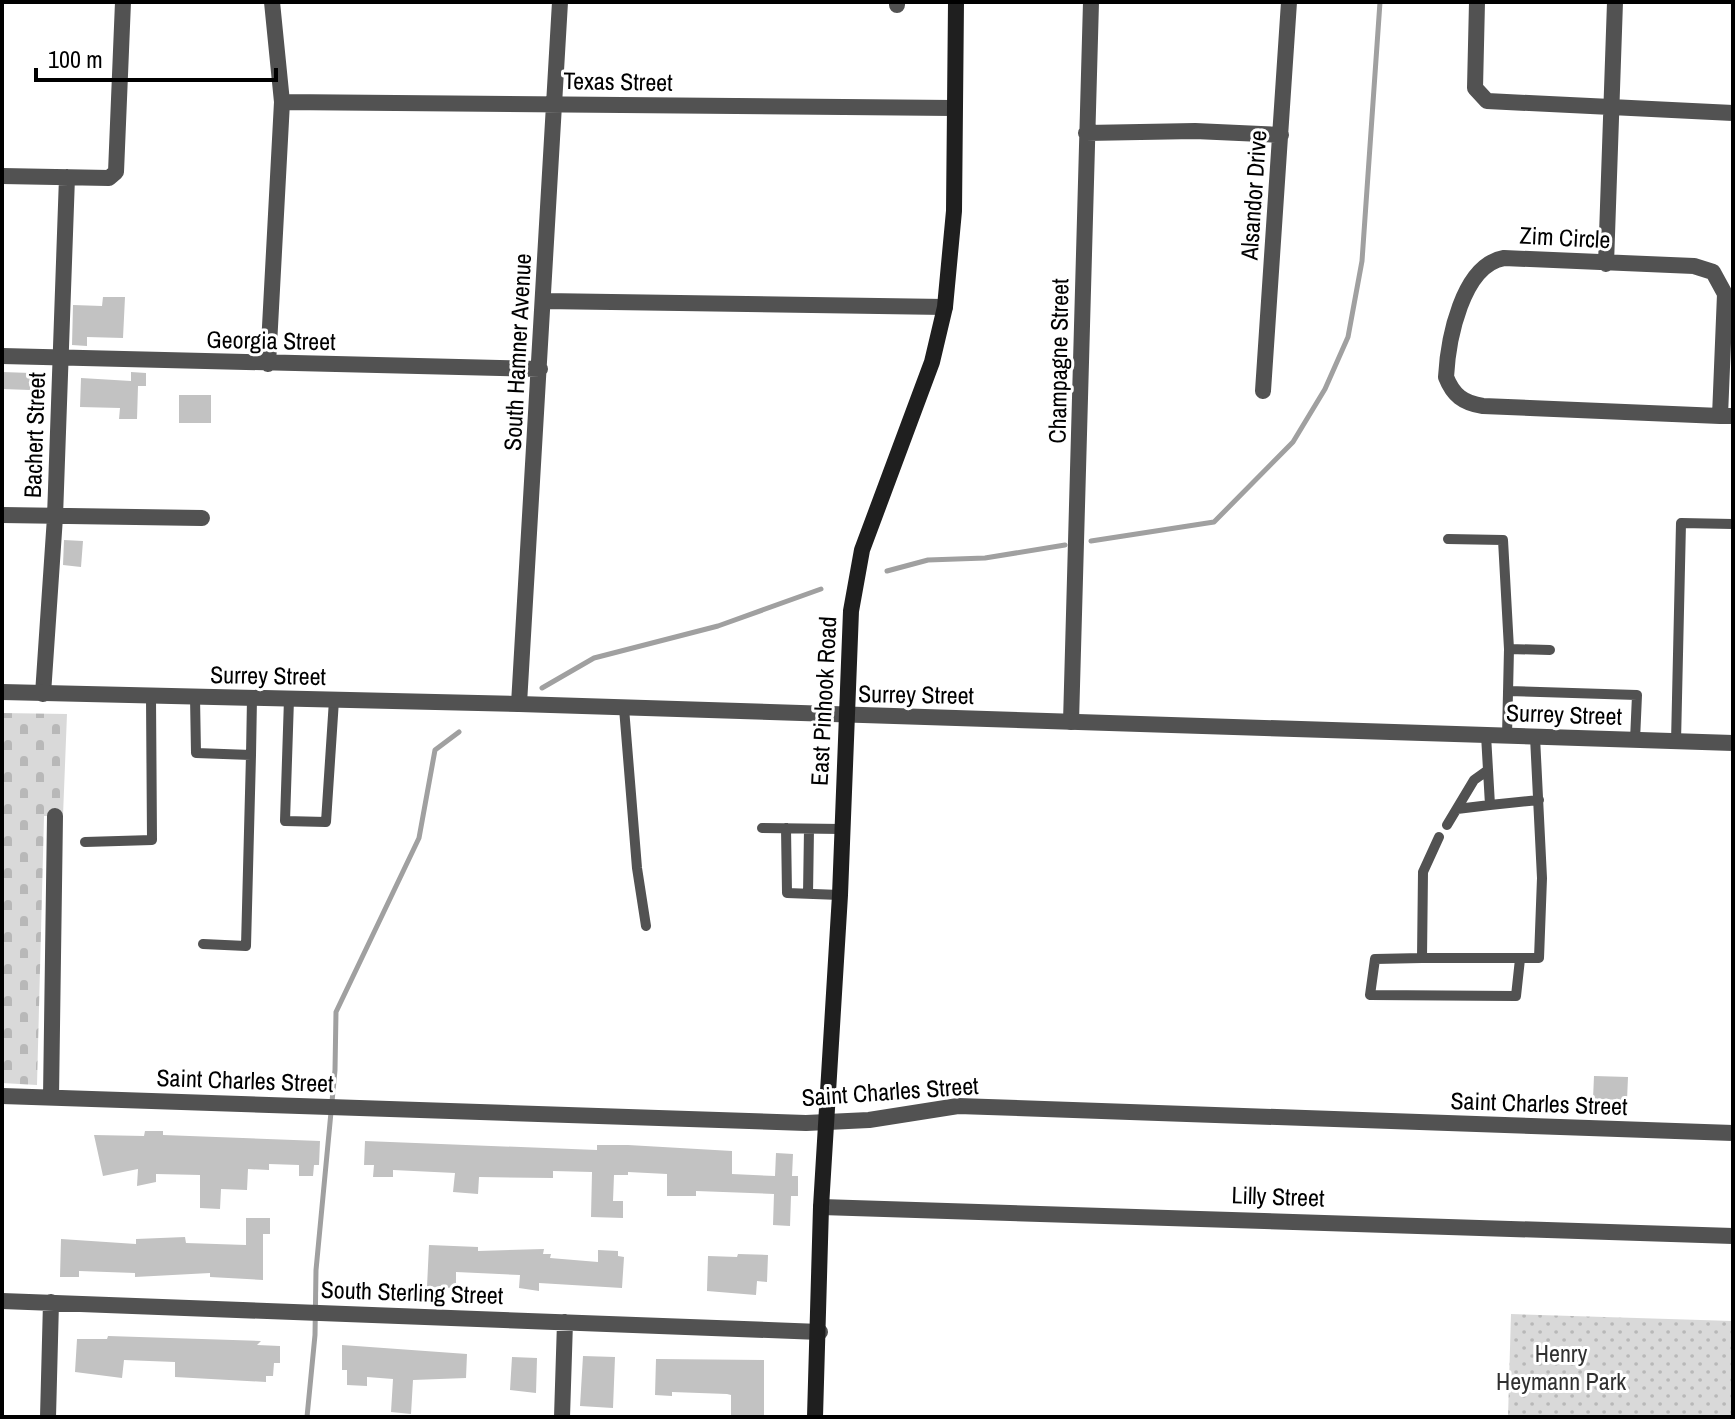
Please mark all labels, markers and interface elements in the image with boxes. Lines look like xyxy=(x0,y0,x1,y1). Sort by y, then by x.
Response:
scale bar xyxy=(36,32,276,82)
text: 100 m xyxy=(48,43,103,75)
street label: Texas Street xyxy=(563,64,673,98)
street label: Alsandor Drive xyxy=(1232,129,1274,262)
street label: Zim Circle xyxy=(1519,219,1611,255)
street label: South Hamner Avenue xyxy=(496,252,538,452)
street label: Champagne Street xyxy=(1041,278,1075,444)
street label: Georgia Street xyxy=(206,323,336,357)
street label: Bachert Street xyxy=(16,371,52,498)
street label: East Pinhook Road xyxy=(803,615,843,787)
street label: Surrey Street xyxy=(210,658,327,692)
street label: Surrey Street xyxy=(858,677,975,711)
street label: Surrey Street xyxy=(1506,696,1623,732)
street label: Saint Charles Street xyxy=(156,1061,335,1099)
street label: Saint Charles Street xyxy=(800,1069,980,1113)
street label: Saint Charles Street xyxy=(1450,1084,1629,1122)
street label: Lilly Street xyxy=(1231,1178,1326,1214)
street label: South Sterling Street xyxy=(320,1273,504,1311)
park label: Henry Heymann Park xyxy=(1496,1337,1626,1397)

